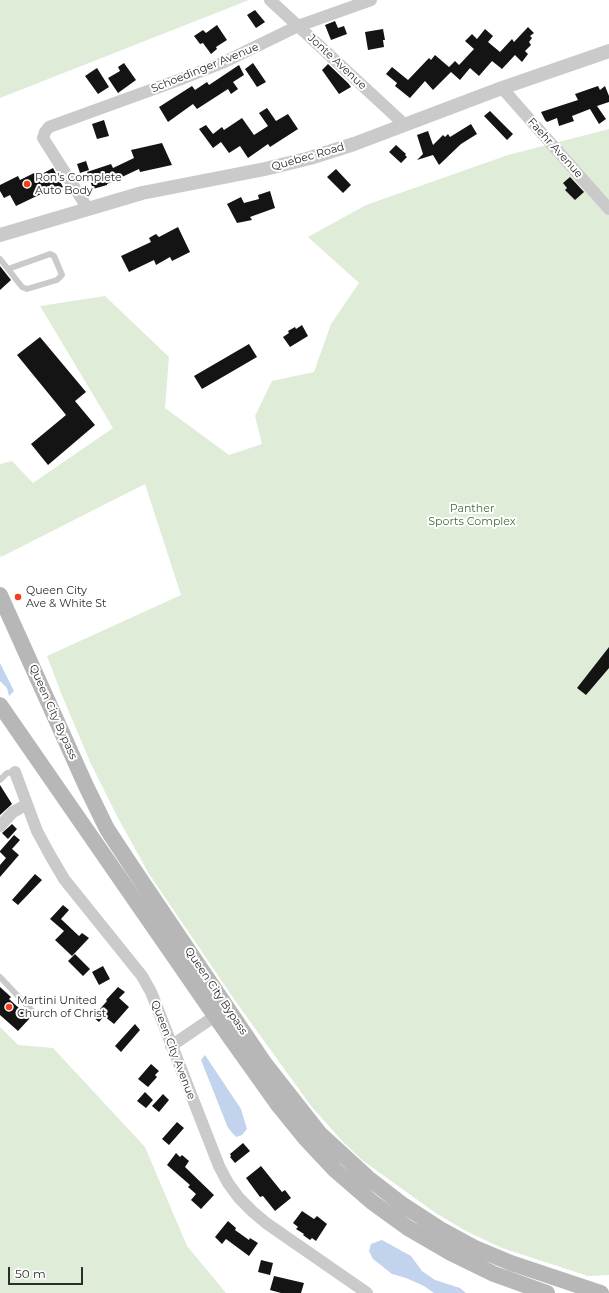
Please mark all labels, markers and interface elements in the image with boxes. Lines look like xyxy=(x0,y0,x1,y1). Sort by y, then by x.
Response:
street label: Jonte Avenue xyxy=(305,32,369,92)
street label: Schoedinger Avenue xyxy=(149,40,261,96)
street label: Faehr Avenue xyxy=(525,115,585,181)
street label: Quebec Road xyxy=(270,140,346,174)
place label: Ron’s Complete Auto Body xyxy=(35,171,122,197)
marker: Ron’s Complete Auto Body xyxy=(22,179,32,189)
park label: Panther Sports Complex xyxy=(428,502,516,528)
place label: Queen City Ave & White St xyxy=(26,584,107,610)
marker: Queen City Ave & White St xyxy=(13,592,23,602)
street label: Queen City Bypass xyxy=(26,662,80,762)
street label: Queen City Bypass xyxy=(182,945,250,1037)
place label: Martini United Church of Christ xyxy=(17,994,106,1020)
street label: Queen City Avenue xyxy=(148,998,198,1102)
marker: Martini United Church of Christ xyxy=(4,1002,14,1012)
scale bar xyxy=(10,1259,85,1285)
text: 50 m xyxy=(15,1266,46,1281)

